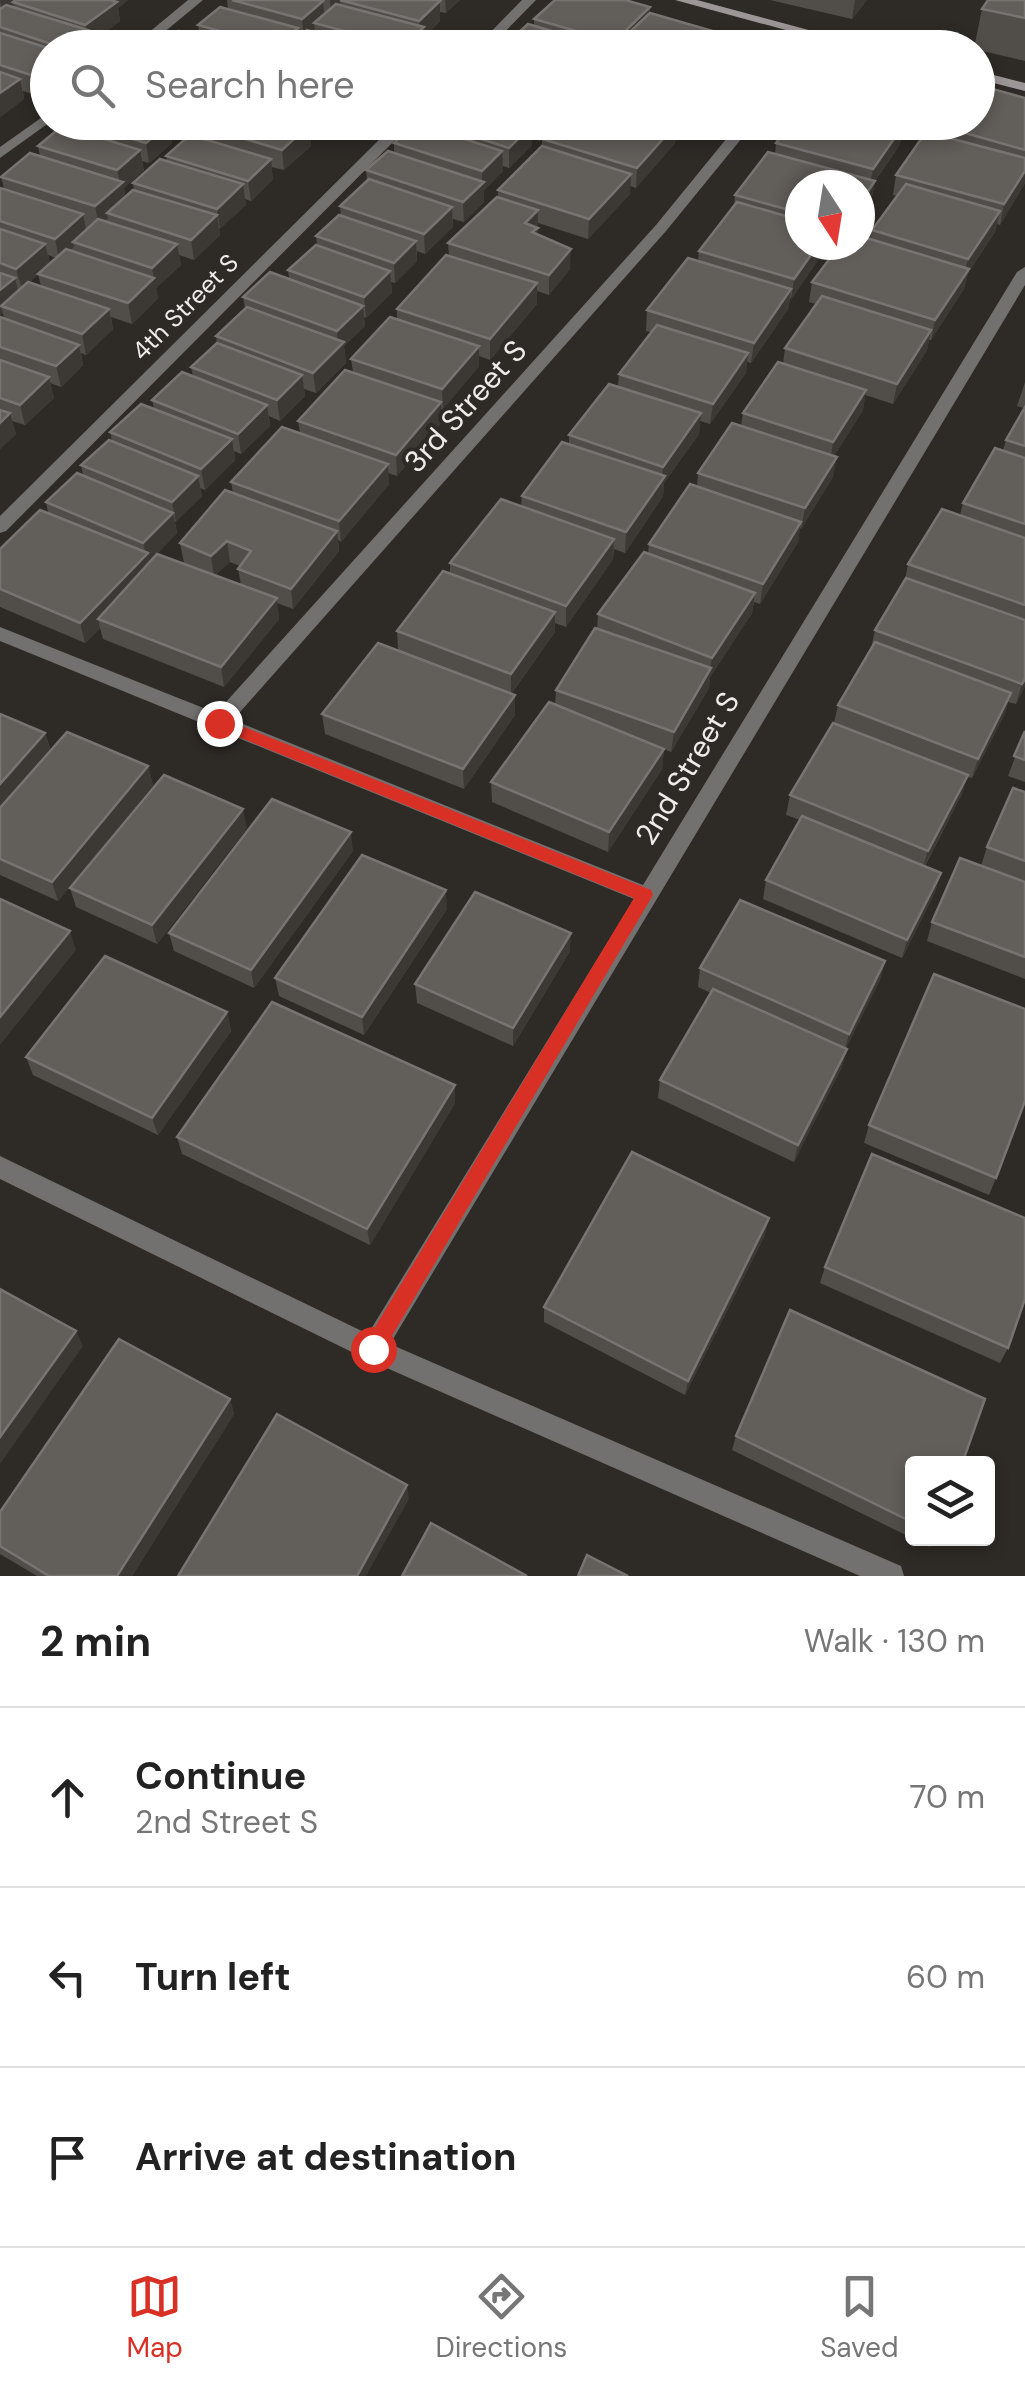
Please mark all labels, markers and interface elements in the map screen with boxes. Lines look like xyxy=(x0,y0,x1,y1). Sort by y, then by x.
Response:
search box xyxy=(30,30,995,140)
icon: search xyxy=(65,58,120,113)
text: Search here xyxy=(145,60,355,110)
north arrow xyxy=(785,170,875,260)
street label: 4th Street S xyxy=(125,247,245,367)
street label: 3rd Street S xyxy=(395,331,535,481)
street label: 2nd Street S xyxy=(626,684,748,852)
route end xyxy=(197,701,243,747)
route start xyxy=(351,1327,397,1373)
map controls xyxy=(905,1456,995,1546)
button: layers xyxy=(905,1456,995,1546)
text: 2 min xyxy=(40,1614,151,1669)
text: Walk · 130 m xyxy=(804,1620,985,1662)
text: Continue xyxy=(135,1751,306,1801)
icon: ahead xyxy=(40,1770,95,1825)
text: 70 m xyxy=(909,1776,985,1818)
text: 2nd Street S xyxy=(135,1801,318,1843)
icon: left xyxy=(40,1950,95,2005)
text: Turn left xyxy=(135,1952,291,2002)
text: 60 m xyxy=(906,1956,985,1998)
icon: arrive xyxy=(40,2130,95,2185)
text: Arrive at destination xyxy=(135,2132,517,2182)
tab: Map xyxy=(126,2269,183,2366)
tab: Directions xyxy=(436,2269,567,2366)
tab: Saved xyxy=(820,2269,899,2366)

